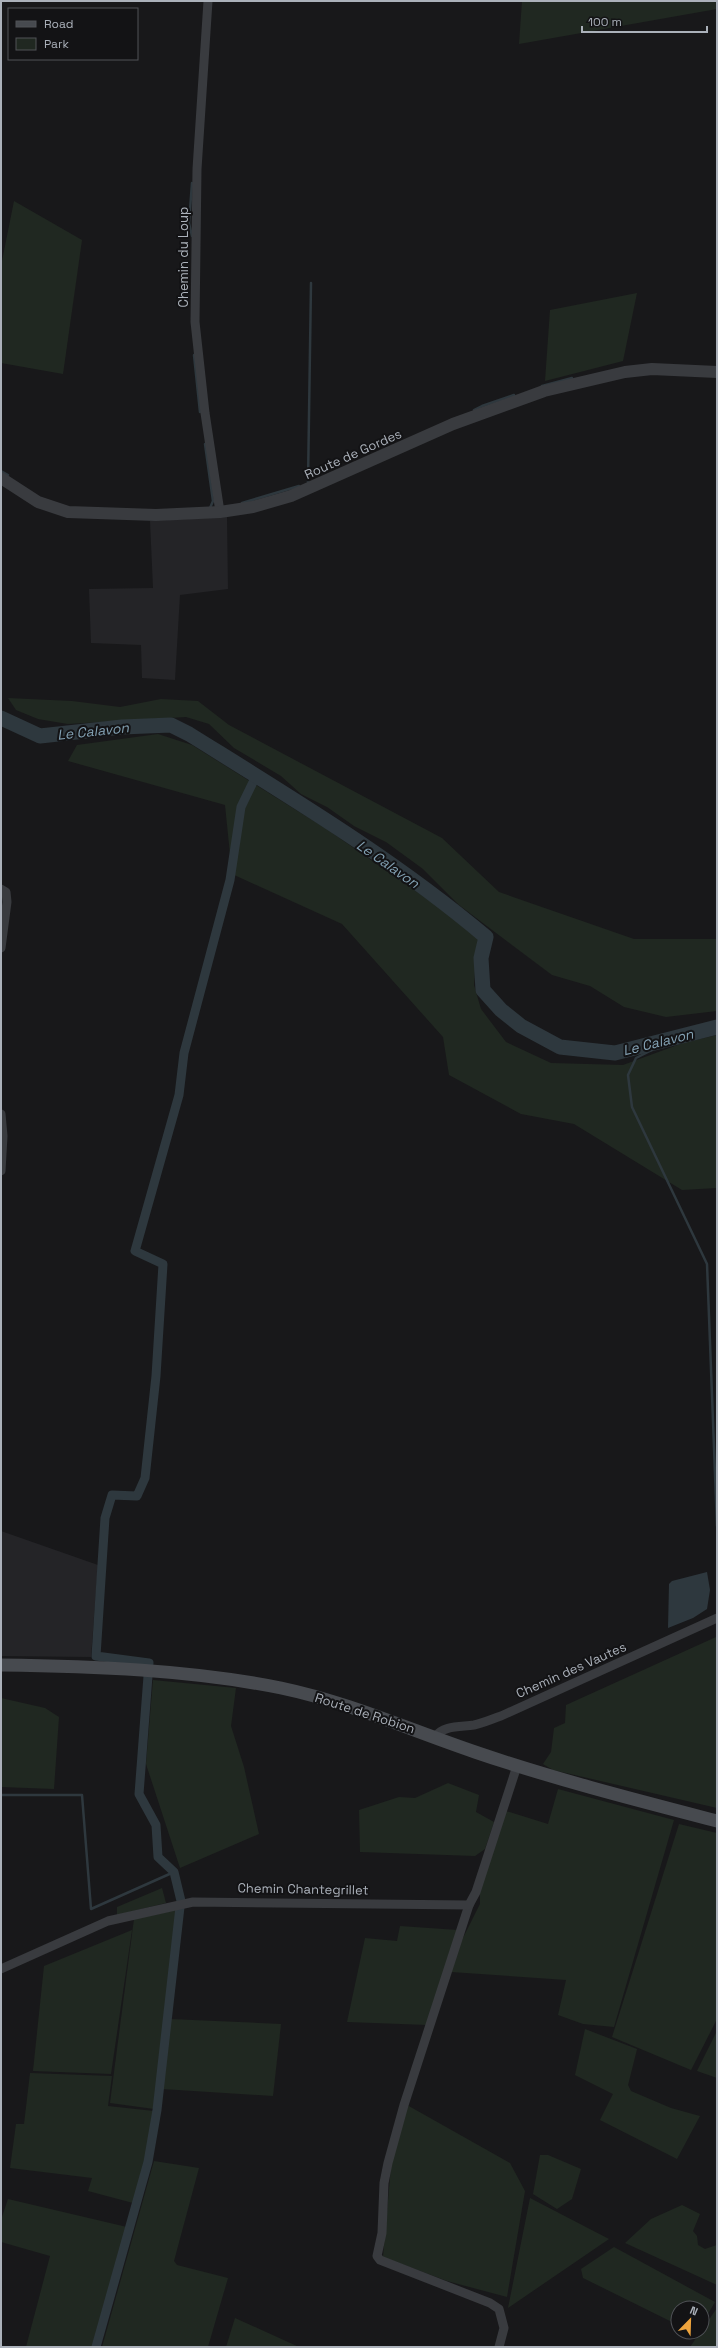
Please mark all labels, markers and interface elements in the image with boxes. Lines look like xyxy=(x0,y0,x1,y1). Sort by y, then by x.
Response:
legend xyxy=(8,8,138,60)
scale bar xyxy=(582,8,707,34)
text: 100 m xyxy=(588,14,622,30)
text: Road xyxy=(44,16,73,32)
text: Park xyxy=(44,36,69,52)
street label: Chemin du Loup xyxy=(175,207,192,307)
street label: Route de Gordes xyxy=(302,425,404,483)
water label: Le Calavon xyxy=(56,718,130,744)
water label: Le Calavon xyxy=(353,836,423,892)
water label: Le Calavon xyxy=(621,1024,696,1059)
street label: Chemin des Vautes xyxy=(513,1638,629,1702)
street label: Route de Robion xyxy=(313,1689,417,1737)
street label: Chemin Chantegrillet xyxy=(237,1879,369,1899)
north arrow xyxy=(670,2300,710,2340)
text: N xyxy=(688,2303,700,2319)

